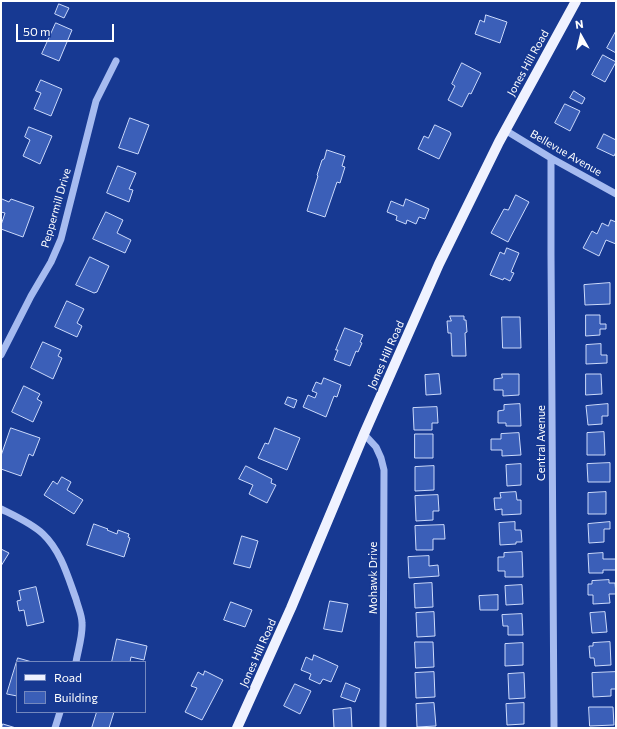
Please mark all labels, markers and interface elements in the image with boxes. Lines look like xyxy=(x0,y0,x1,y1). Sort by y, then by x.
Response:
scale bar xyxy=(18,16,116,42)
north arrow xyxy=(561,16,601,56)
text: N xyxy=(574,17,584,31)
text: 50 m xyxy=(23,24,51,38)
street label: Jones Hill Road xyxy=(504,28,552,98)
street label: Bellevue Avenue xyxy=(528,127,604,179)
street label: Peppermill Drive xyxy=(38,167,74,249)
street label: Jones Hill Road xyxy=(365,319,407,391)
street label: Central Avenue xyxy=(534,405,548,481)
street label: Mohawk Drive xyxy=(366,542,380,614)
street label: Jones Hill Road xyxy=(237,617,279,689)
legend xyxy=(16,661,146,713)
text: Road xyxy=(54,670,82,684)
text: Building xyxy=(54,690,98,704)

